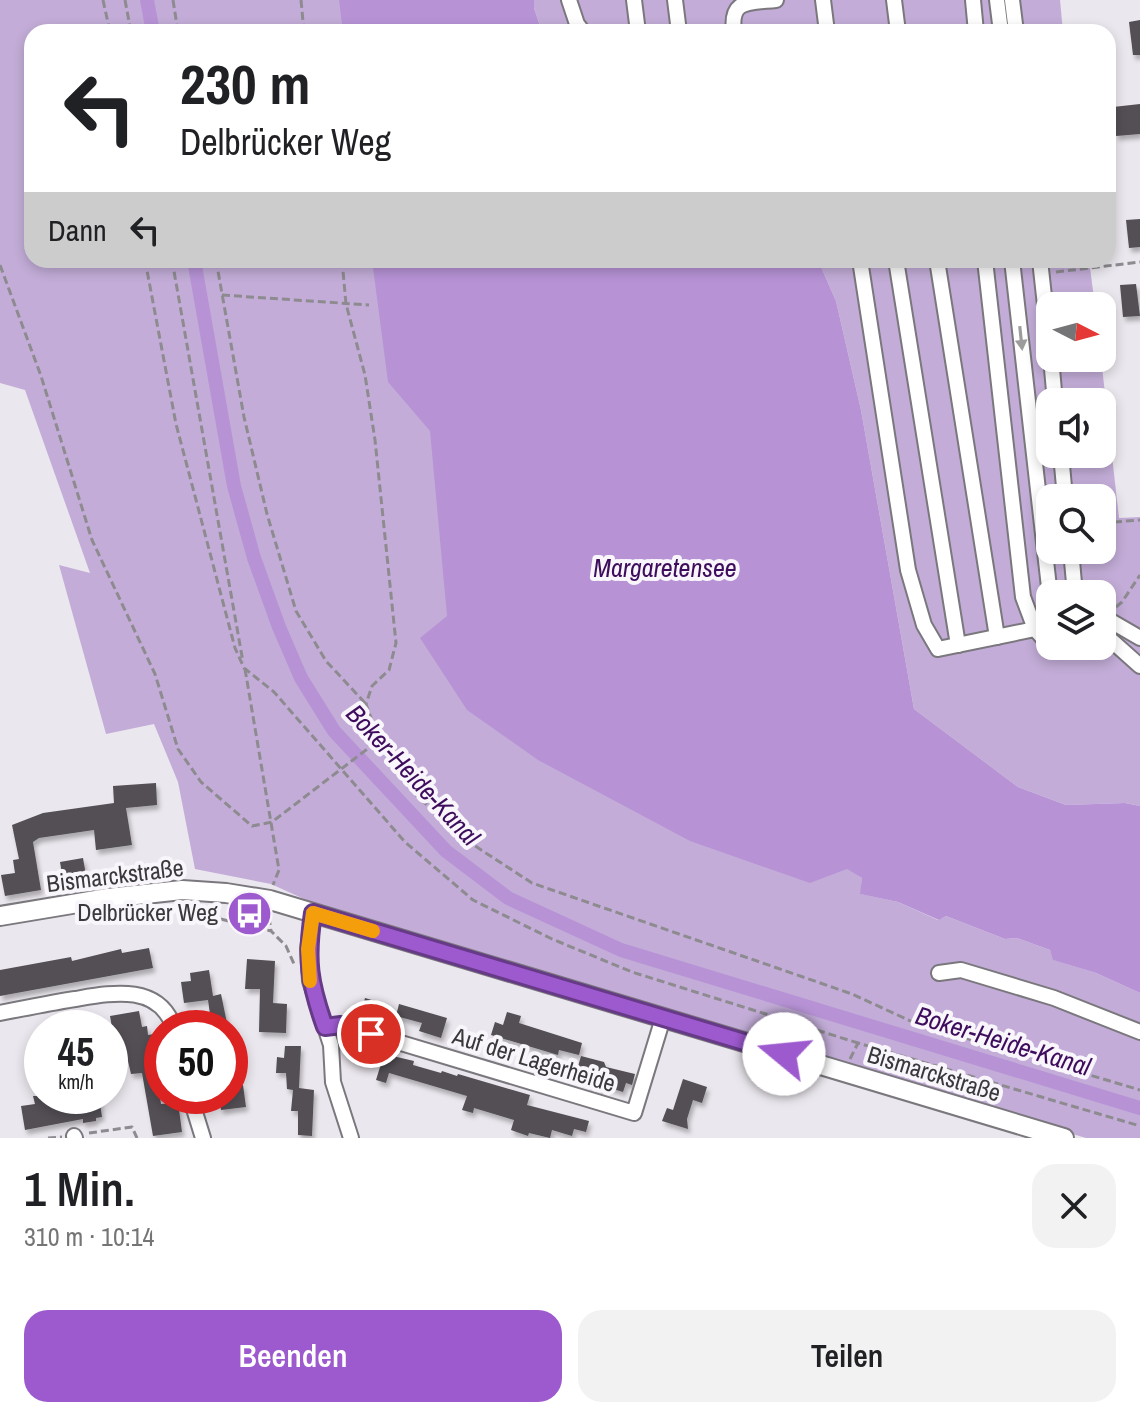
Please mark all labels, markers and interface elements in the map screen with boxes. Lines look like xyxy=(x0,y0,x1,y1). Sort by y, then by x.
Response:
text: 230 m xyxy=(180,46,310,121)
icon: left xyxy=(48,56,152,160)
text: Delbrücker Weg xyxy=(180,118,391,166)
icon: left xyxy=(123,208,167,252)
text: Dann xyxy=(48,210,107,250)
north arrow xyxy=(1036,292,1116,372)
map controls xyxy=(1036,292,1116,660)
one-way arrow xyxy=(1014,325,1027,350)
button: sound xyxy=(1036,388,1116,468)
button: search xyxy=(1036,484,1116,564)
water label: Margaretensee xyxy=(593,550,737,585)
button: layers xyxy=(1036,580,1116,660)
water label: Boker-Heide-Kanal xyxy=(339,696,489,854)
street label: Bismarckstraße xyxy=(45,851,185,899)
bus stop icon: Delbrücker Weg xyxy=(225,889,273,937)
place label: Delbrücker Weg xyxy=(77,896,218,928)
water label: Boker-Heide-Kanal xyxy=(911,997,1096,1084)
pin xyxy=(337,1000,405,1068)
speed limit sign: 50 xyxy=(144,1010,248,1114)
icon: arrive xyxy=(349,1012,393,1056)
position arrow xyxy=(742,1012,826,1096)
street label: Auf der Lagerheide xyxy=(448,1019,620,1099)
text: 45 xyxy=(58,1025,94,1078)
street label: Bismarckstraße xyxy=(864,1038,1005,1108)
text: km/h xyxy=(58,1068,94,1095)
text: 1 Min. xyxy=(24,1156,135,1221)
button: close xyxy=(1032,1164,1116,1248)
text: 310 m · 10:14 xyxy=(24,1219,154,1254)
button: Beenden xyxy=(24,1310,562,1402)
button: Teilen xyxy=(578,1310,1116,1402)

